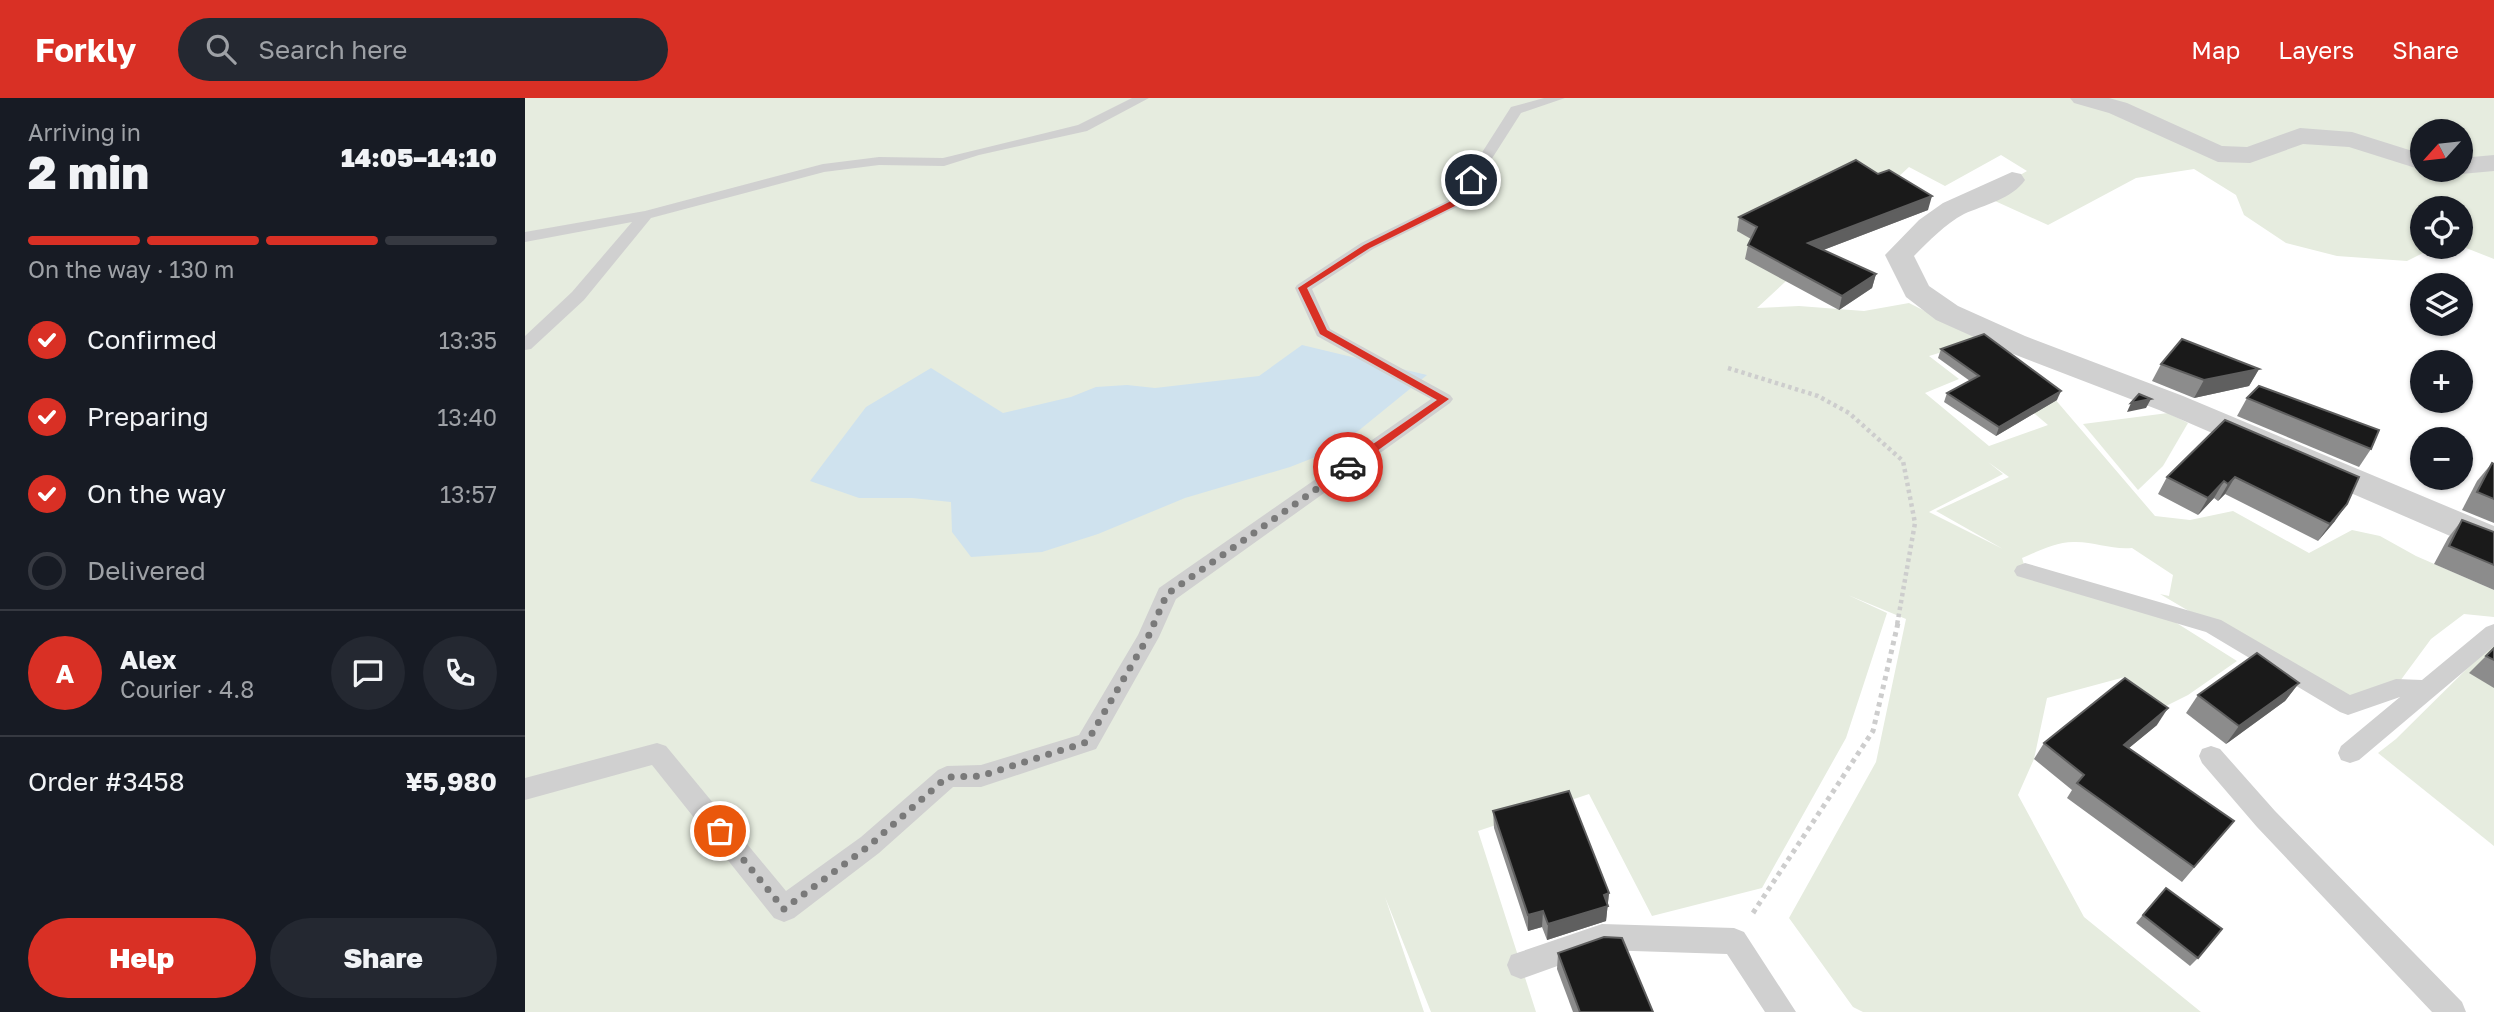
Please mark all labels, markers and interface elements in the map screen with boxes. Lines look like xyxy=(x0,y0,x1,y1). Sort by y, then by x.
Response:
search box xyxy=(178,18,668,81)
text: Forkly xyxy=(35,30,136,69)
icon: search xyxy=(202,30,240,68)
text: Search here xyxy=(258,34,407,65)
text: Map xyxy=(2191,35,2240,64)
text: Layers xyxy=(2278,35,2354,64)
text: Share xyxy=(2392,35,2459,64)
text: Arriving in xyxy=(28,118,141,146)
north arrow xyxy=(2410,119,2473,182)
map controls xyxy=(2410,119,2473,490)
text: 14:05–14:10 xyxy=(341,142,497,173)
text: 2 min xyxy=(28,144,149,199)
pin xyxy=(1441,150,1501,210)
icon: home xyxy=(1452,161,1490,199)
button: locate xyxy=(2410,196,2473,259)
text: On the way · 130 m xyxy=(28,255,234,283)
button: layers xyxy=(2410,273,2473,336)
icon: check xyxy=(28,321,66,359)
text: Confirmed xyxy=(87,324,217,355)
text: 13:35 xyxy=(439,326,497,354)
button: + xyxy=(2410,350,2473,413)
icon: check xyxy=(28,398,66,436)
text: Preparing xyxy=(87,401,209,432)
text: 13:40 xyxy=(437,403,497,431)
button: − xyxy=(2410,427,2473,490)
courier xyxy=(1313,432,1383,502)
icon: car xyxy=(1329,448,1367,486)
icon: check xyxy=(28,475,66,513)
text: On the way xyxy=(87,478,226,509)
text: 13:57 xyxy=(440,480,497,508)
text: Delivered xyxy=(87,555,206,586)
button: chat xyxy=(331,636,405,710)
button: phone xyxy=(423,636,497,710)
text: Alex xyxy=(120,644,177,675)
text: A xyxy=(56,658,74,689)
text: Courier · 4.8 xyxy=(120,675,254,703)
text: Order #3458 xyxy=(28,766,185,797)
text: ¥5,980 xyxy=(406,766,497,797)
pin xyxy=(690,801,750,861)
icon: bag xyxy=(701,812,739,850)
button: Help xyxy=(28,918,256,998)
button: Share xyxy=(270,918,497,998)

